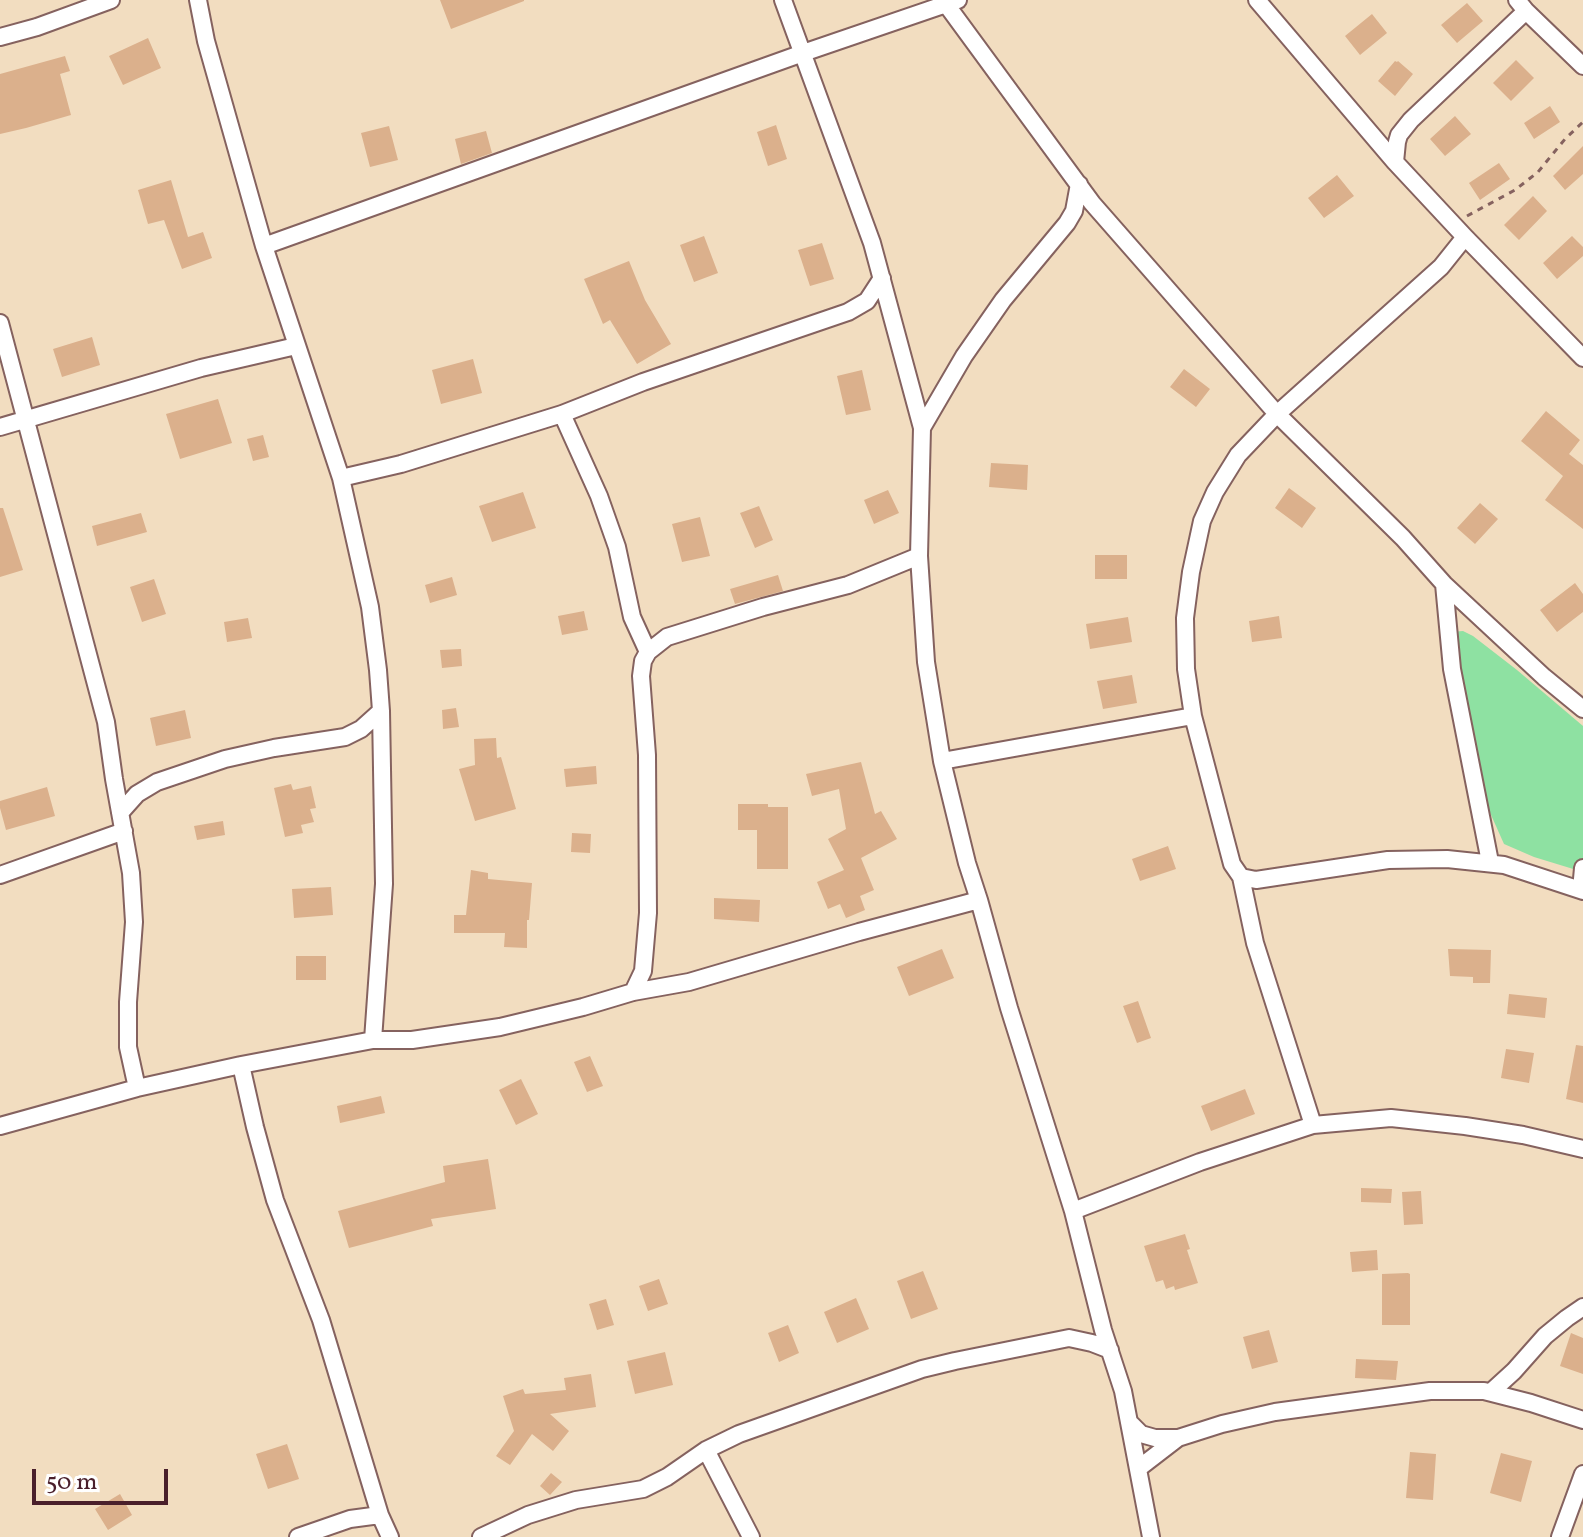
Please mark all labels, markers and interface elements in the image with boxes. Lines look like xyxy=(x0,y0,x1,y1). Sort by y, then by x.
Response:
scale bar xyxy=(36,1453,172,1503)
text: 50 m xyxy=(46,1466,98,1500)

